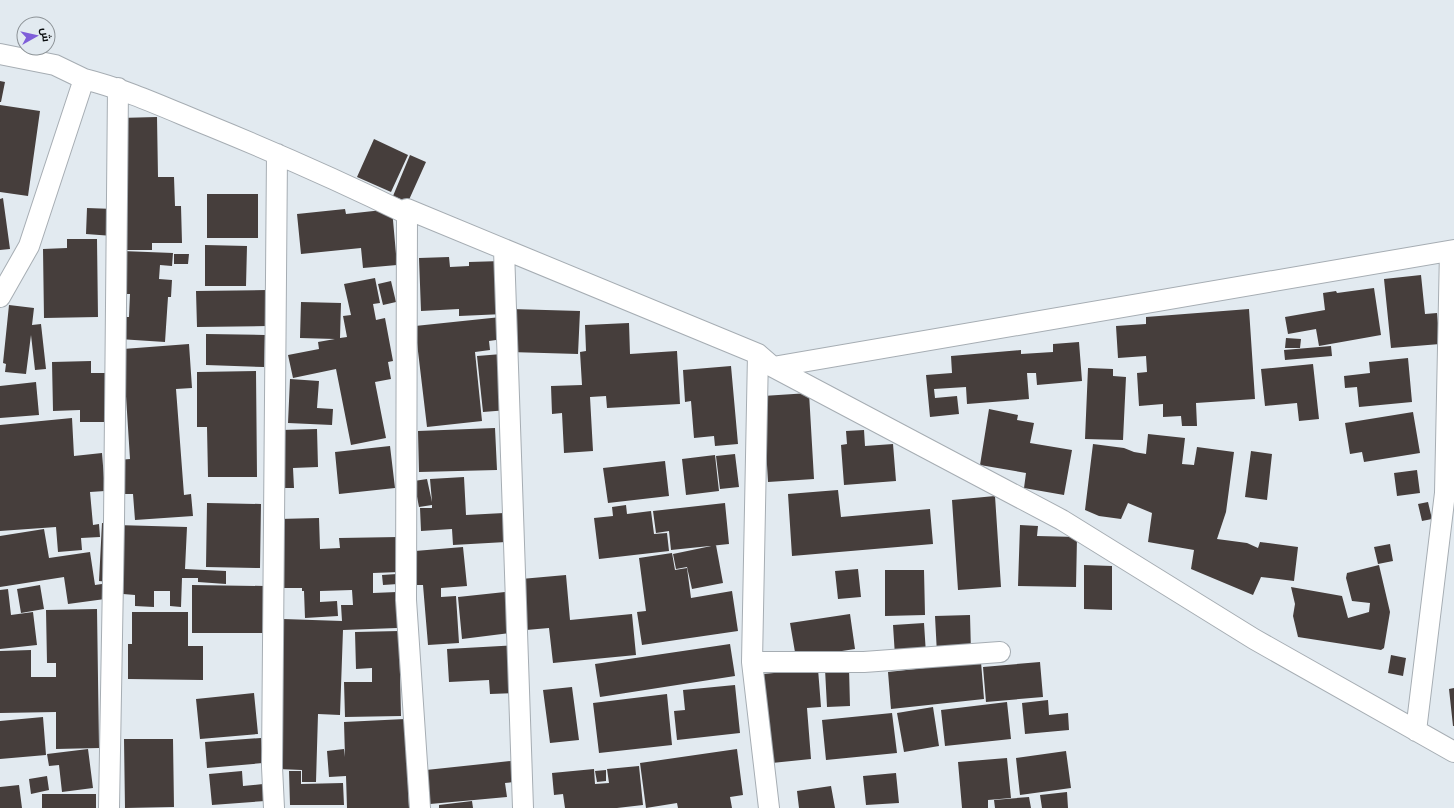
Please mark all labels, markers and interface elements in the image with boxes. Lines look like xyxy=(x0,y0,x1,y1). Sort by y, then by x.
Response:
north arrow xyxy=(16,16,56,56)
text: ش xyxy=(38,27,54,43)

